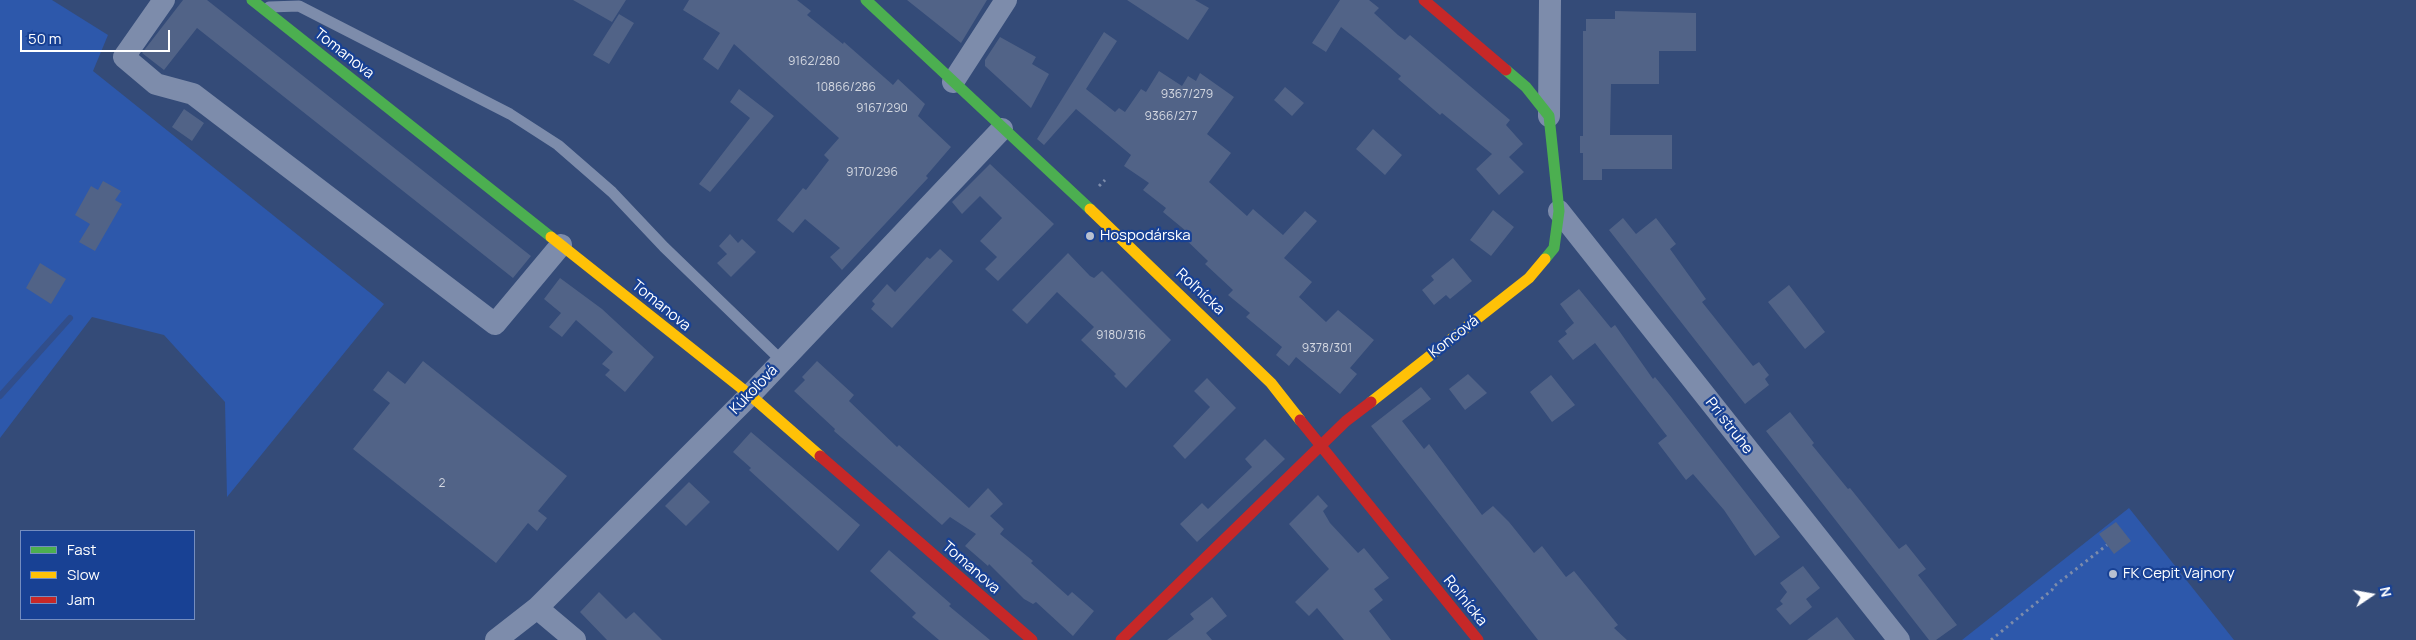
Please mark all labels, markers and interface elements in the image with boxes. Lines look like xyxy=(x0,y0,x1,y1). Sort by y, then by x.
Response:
scale bar xyxy=(22,20,172,52)
street label: Tomanova xyxy=(311,25,377,83)
text: 50 m xyxy=(28,28,62,49)
house number: 9162/280 xyxy=(788,55,840,69)
house number: 10866/286 xyxy=(816,81,876,95)
house number: 9367/279 xyxy=(1161,88,1213,102)
house number: 9167/290 xyxy=(856,102,908,116)
house number: 9366/277 xyxy=(1145,110,1197,124)
house number: 9170/296 xyxy=(846,166,898,180)
place label: Hospodárska xyxy=(1100,227,1191,245)
marker: Hospodárska xyxy=(1084,230,1096,242)
street label: Roľnícka xyxy=(1172,265,1228,319)
street label: Tomanova xyxy=(628,277,694,335)
street label: Koncová xyxy=(1426,312,1482,362)
house number: 9180/316 xyxy=(1096,329,1146,343)
house number: 9378/301 xyxy=(1302,342,1352,356)
street label: Kúkoľová xyxy=(726,362,782,418)
street label: Pri struhe xyxy=(1701,394,1757,458)
house number: 2 xyxy=(439,477,445,491)
legend xyxy=(20,530,195,620)
street label: Tomanova xyxy=(938,538,1004,598)
text: Fast xyxy=(67,539,96,560)
text: Slow xyxy=(67,564,100,585)
place label: FK Cepit Vajnory xyxy=(2123,565,2235,583)
marker: FK Cepit Vajnory xyxy=(2107,568,2119,580)
north arrow xyxy=(2346,570,2396,620)
street label: Roľnícka xyxy=(1439,572,1491,630)
text: N xyxy=(2376,585,2396,599)
text: Jam xyxy=(67,589,95,610)

